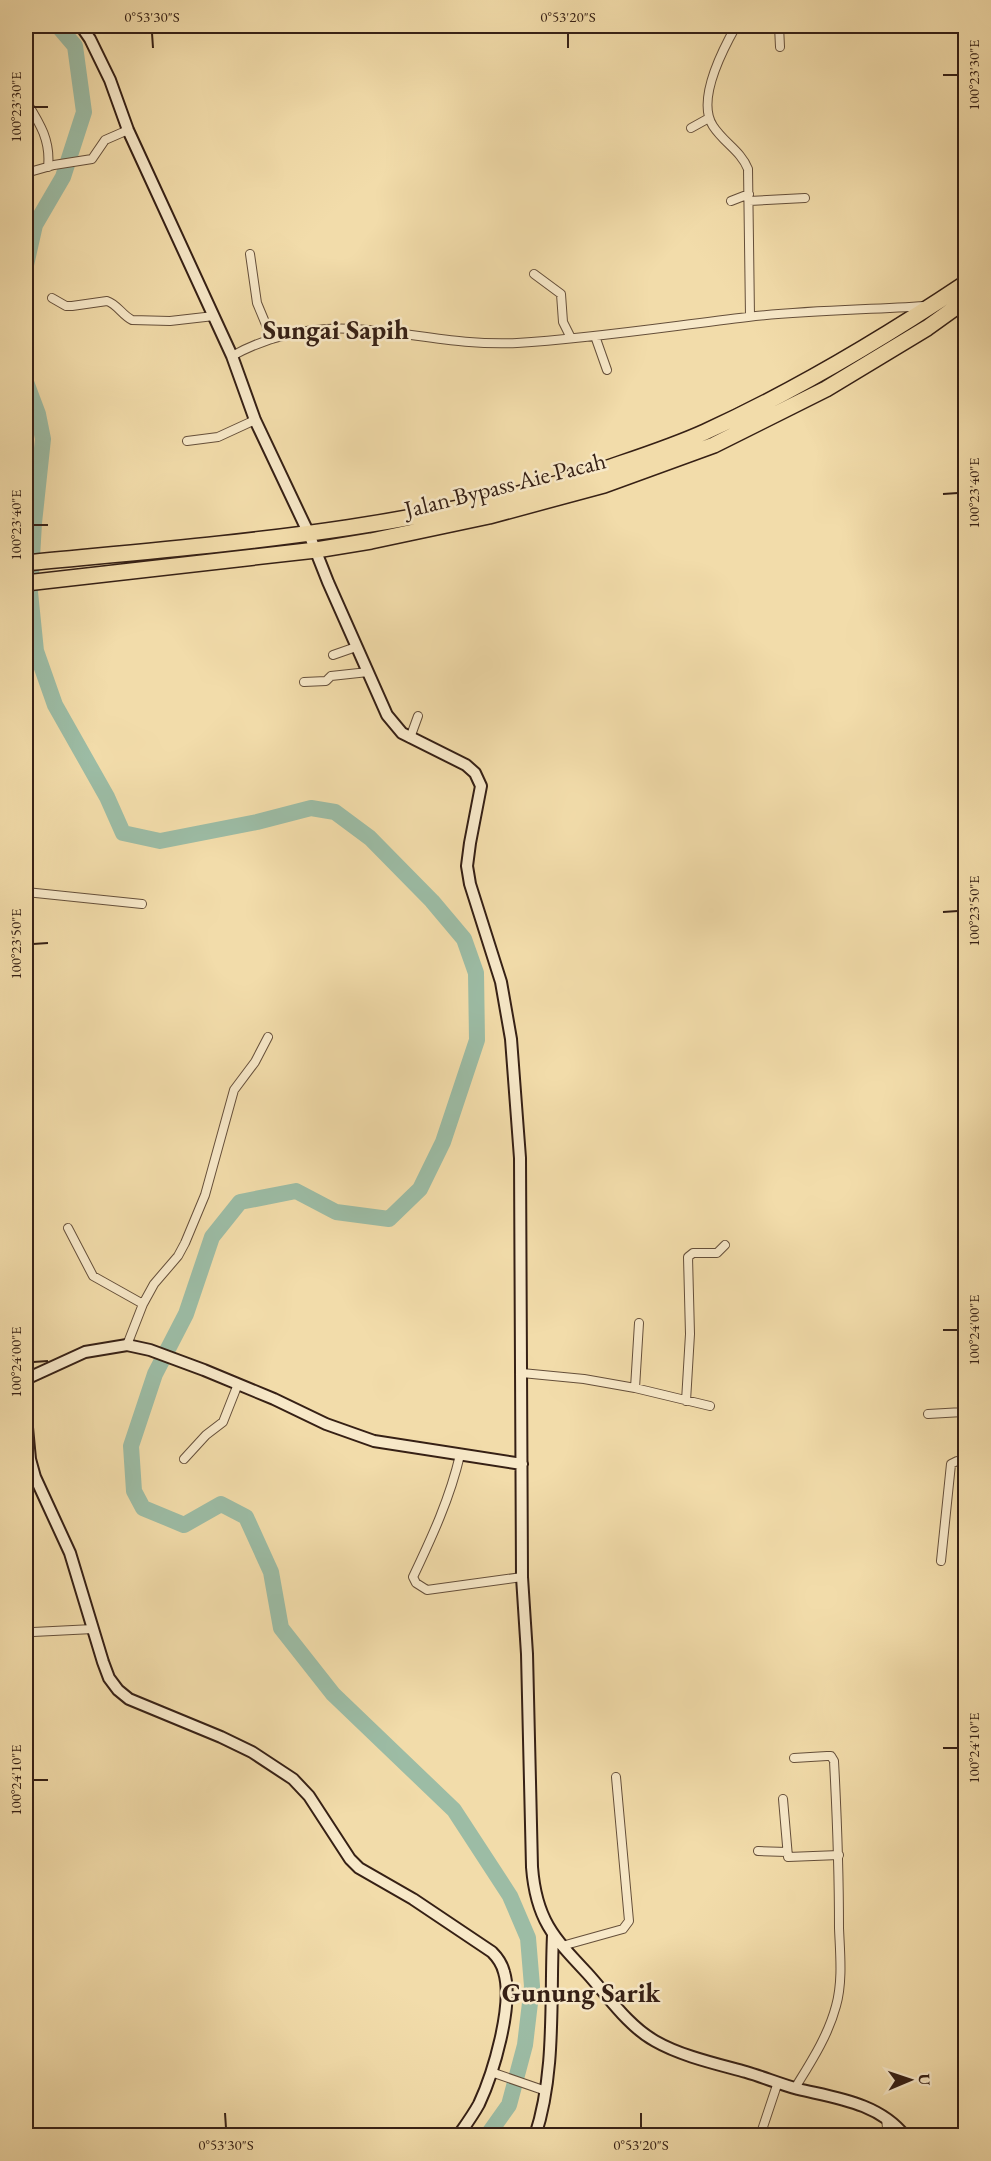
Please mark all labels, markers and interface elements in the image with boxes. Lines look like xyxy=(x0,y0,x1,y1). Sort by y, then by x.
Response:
text: 0°53'30"S xyxy=(124,7,180,26)
text: 0°53'20"S xyxy=(540,7,596,26)
text: 100°23'30"E xyxy=(964,39,983,111)
text: 100°23'30"E xyxy=(6,71,25,143)
district label: Sungai Sapih xyxy=(263,312,409,347)
street label: Jalan Bypass Aie Pacah xyxy=(399,444,609,525)
text: 100°23'40"E xyxy=(964,457,983,529)
text: 100°23'40"E xyxy=(6,489,25,561)
text: 100°23'50"E xyxy=(964,875,983,947)
text: 100°23'50"E xyxy=(6,908,25,980)
text: 100°24'00"E xyxy=(964,1294,983,1366)
text: 100°24'00"E xyxy=(6,1326,25,1398)
text: 100°24'10"E xyxy=(964,1712,983,1784)
text: 100°24'10"E xyxy=(6,1744,25,1816)
district label: Gunung Sarik xyxy=(502,1975,662,2010)
north arrow xyxy=(880,2050,940,2110)
text: U xyxy=(914,2073,935,2086)
text: 0°53'30"S xyxy=(198,2135,254,2154)
text: 0°53'20"S xyxy=(613,2135,669,2154)

